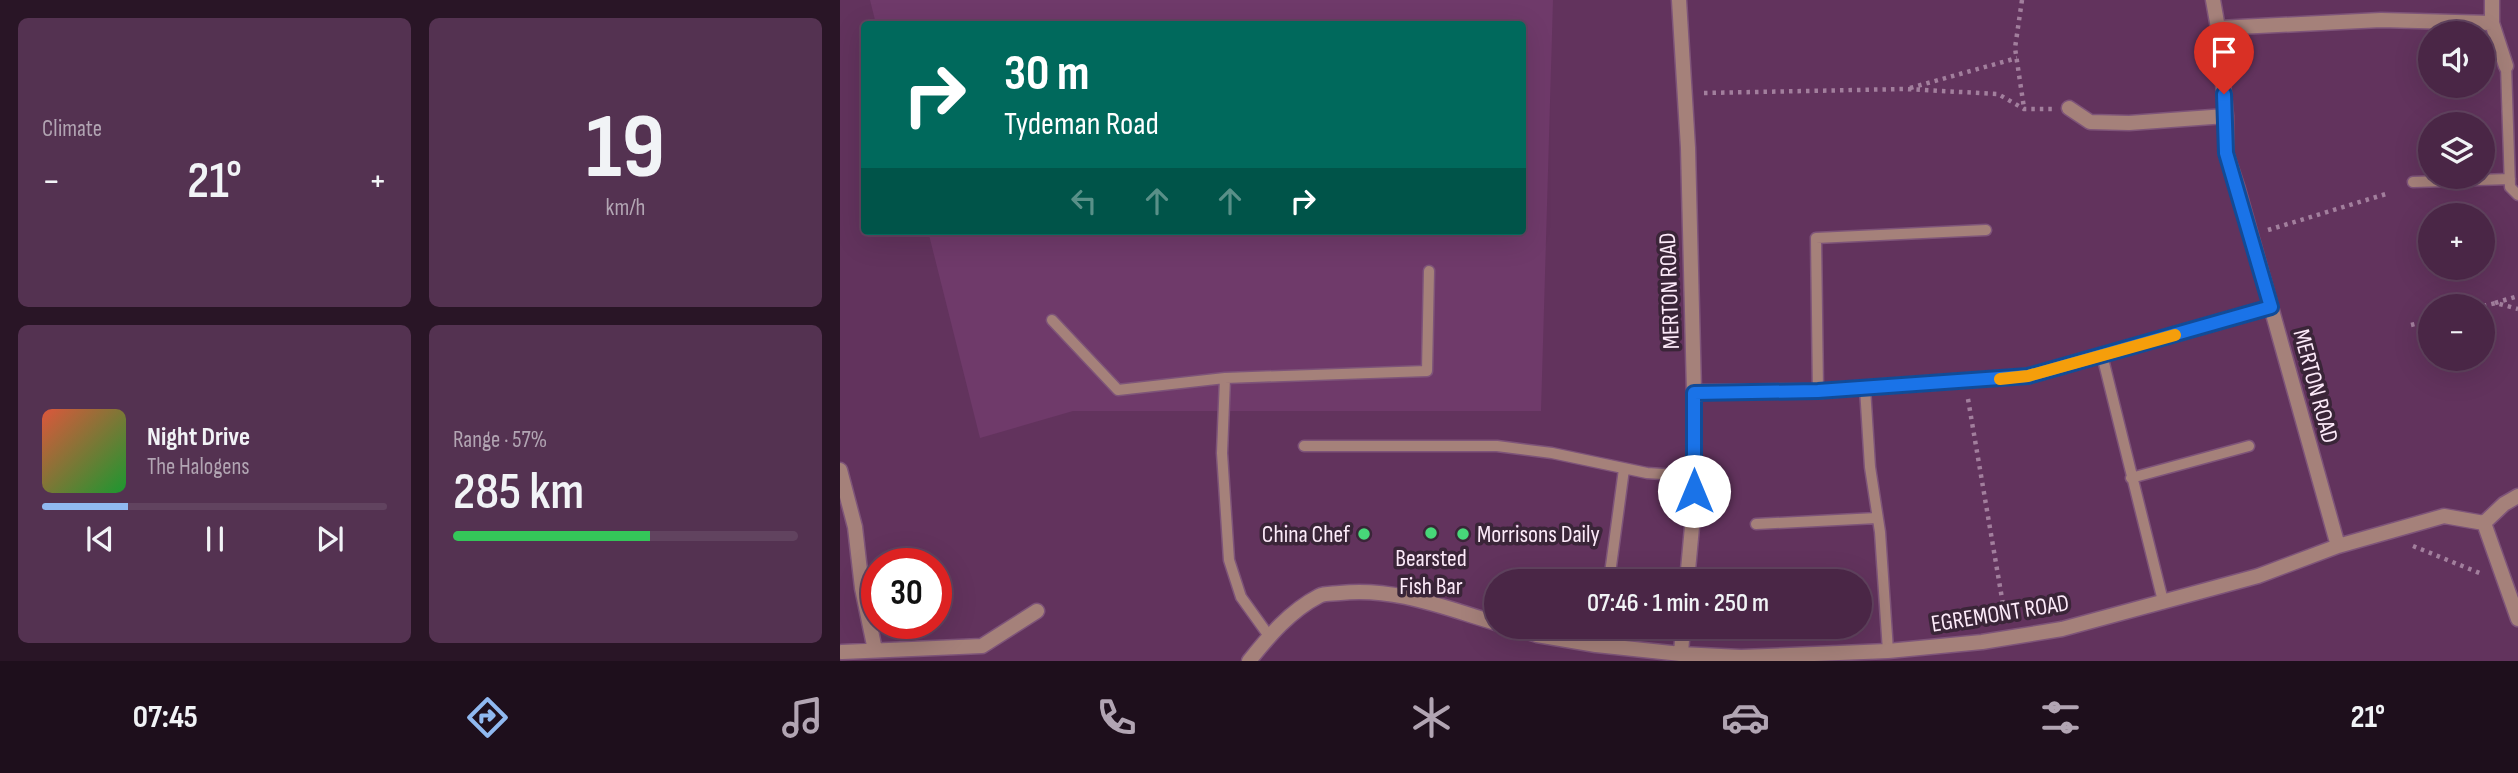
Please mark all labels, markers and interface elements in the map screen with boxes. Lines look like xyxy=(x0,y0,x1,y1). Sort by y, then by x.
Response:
map controls xyxy=(2418,21,2495,371)
button: sound xyxy=(2418,21,2495,98)
pin xyxy=(2194,22,2254,94)
icon: arrive xyxy=(2205,33,2243,71)
text: 30 m xyxy=(1004,45,1089,104)
icon: right xyxy=(889,49,980,140)
text: 19 xyxy=(586,94,665,203)
text: Tydeman Road xyxy=(1004,105,1159,144)
button: layers xyxy=(2418,112,2495,189)
text: Climate xyxy=(42,115,102,143)
text: 21° xyxy=(187,150,242,213)
text: − xyxy=(42,159,61,204)
text: + xyxy=(368,159,387,204)
icon: left xyxy=(1065,182,1103,220)
icon: ahead xyxy=(1138,182,1176,220)
icon: ahead xyxy=(1211,182,1249,220)
icon: right xyxy=(1284,182,1322,220)
text: km/h xyxy=(606,194,645,222)
button: + xyxy=(2418,203,2495,280)
street label: MERTON ROAD xyxy=(1653,232,1686,350)
button: − xyxy=(2418,294,2495,371)
street label: MERTON ROAD xyxy=(2286,326,2345,446)
text: Night Drive xyxy=(147,422,250,453)
text: Range · 57% xyxy=(453,426,547,454)
text: The Halogens xyxy=(147,453,250,481)
position arrow xyxy=(1657,454,1731,528)
text: 285 km xyxy=(453,461,584,524)
icon: previous xyxy=(81,520,119,558)
icon: pause xyxy=(196,520,234,558)
icon: next xyxy=(311,520,349,558)
place label: China Chef xyxy=(1262,520,1351,549)
place label: Morrisons Daily xyxy=(1477,520,1600,549)
marker: Bearsted Fish Bar xyxy=(1423,525,1439,541)
marker: China Chef xyxy=(1356,526,1372,542)
marker: Morrisons Daily xyxy=(1455,526,1471,542)
place label: Bearsted Fish Bar xyxy=(1395,544,1467,601)
speed limit sign: 30 xyxy=(861,548,952,639)
text: 07:46 · 1 min · 250 m xyxy=(1587,588,1769,619)
street label: EGREMONT ROAD xyxy=(1929,588,2071,639)
icon: directions xyxy=(463,693,512,742)
icon: music xyxy=(778,693,827,742)
icon: phone xyxy=(1092,693,1141,742)
icon: climate xyxy=(1407,693,1456,742)
icon: car xyxy=(1721,693,1770,742)
icon: filters xyxy=(2036,693,2085,742)
text: 07:45 xyxy=(133,698,198,737)
text: 21° xyxy=(2350,698,2385,737)

